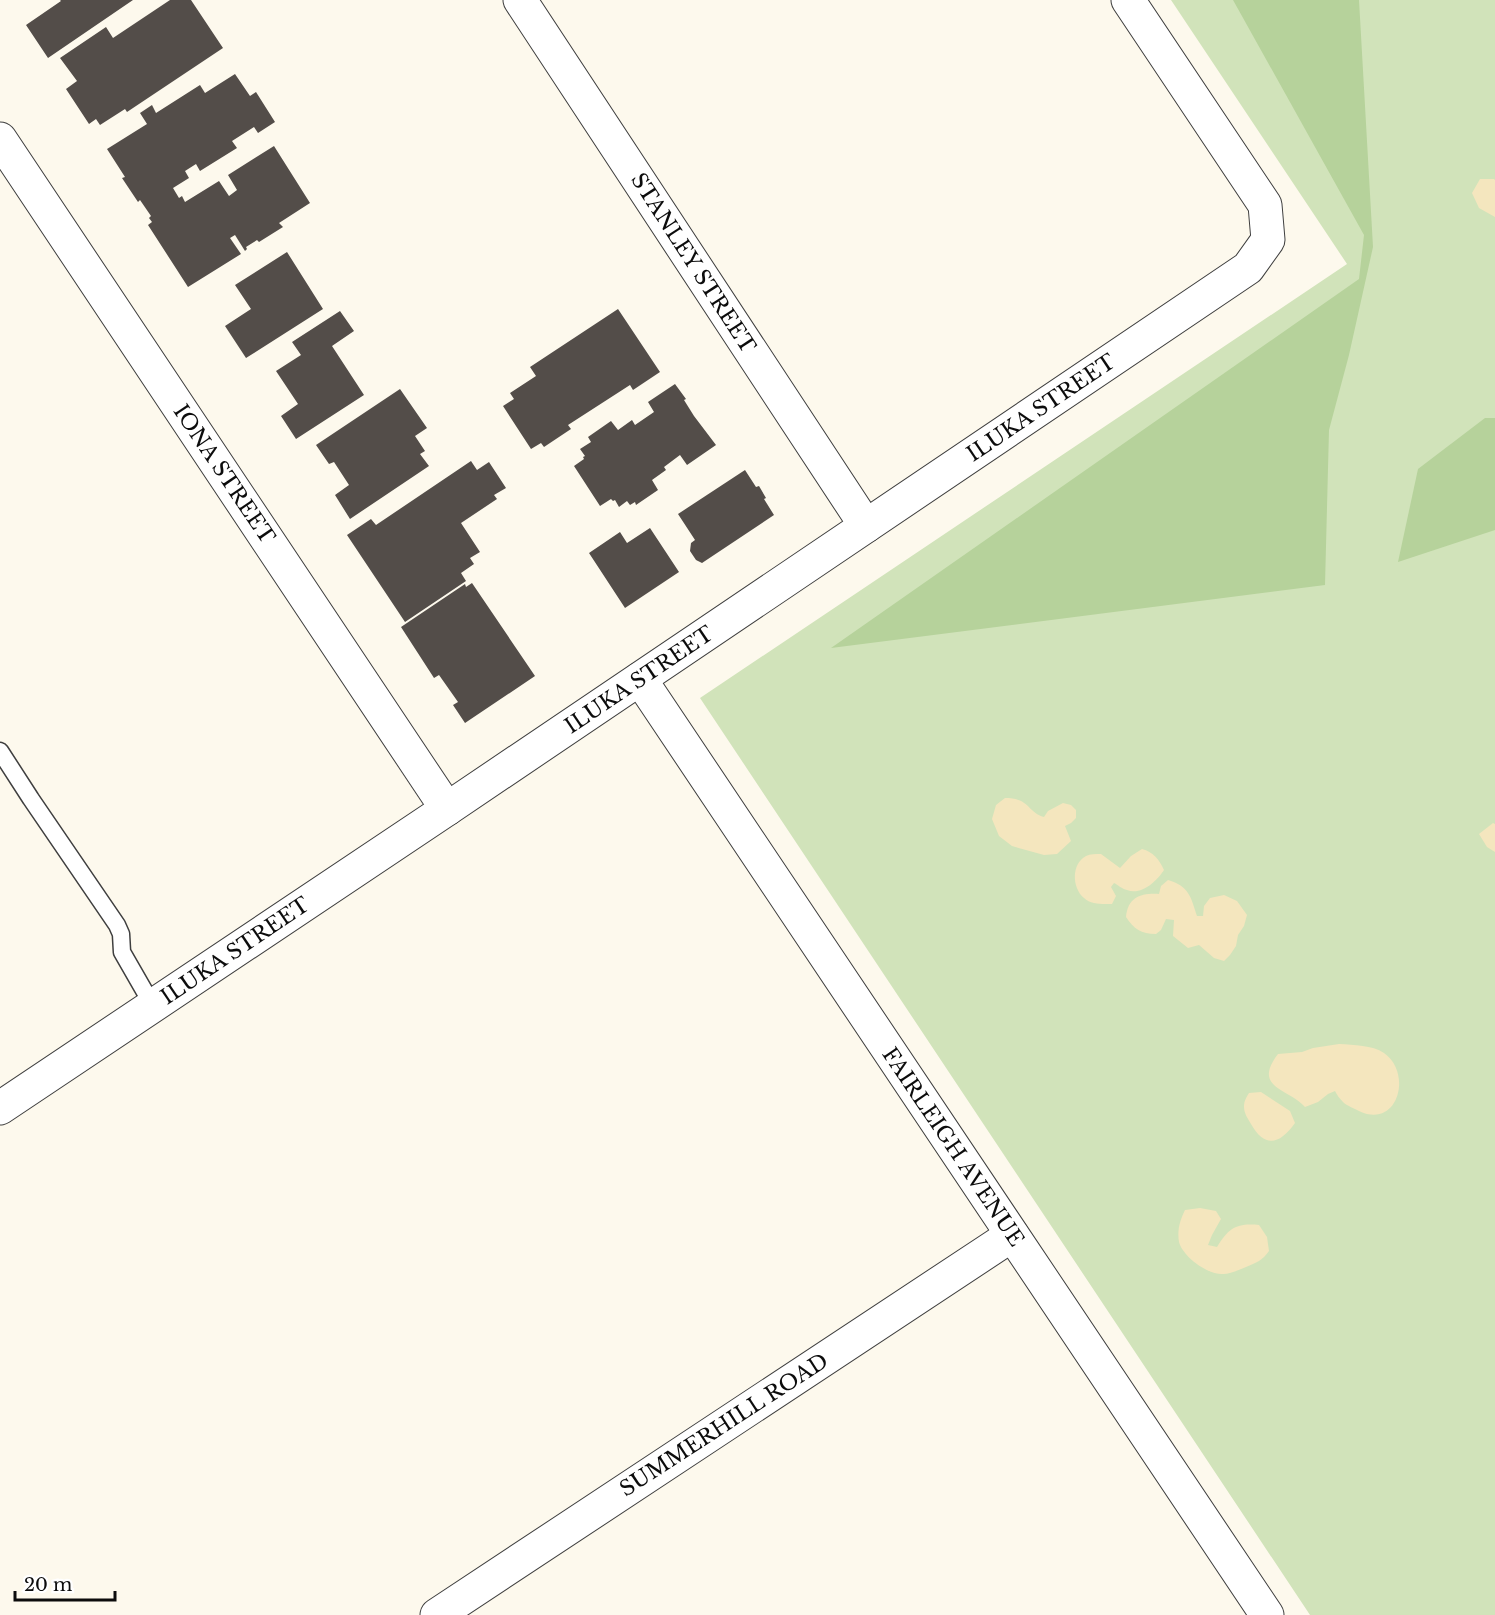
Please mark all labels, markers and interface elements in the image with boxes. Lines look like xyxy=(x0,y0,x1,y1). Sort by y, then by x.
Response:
street label: STANLEY STREET xyxy=(625,168,761,358)
street label: ILUKA STREET xyxy=(962,349,1120,467)
street label: IONA STREET xyxy=(168,399,280,549)
street label: ILUKA STREET xyxy=(560,621,718,739)
street label: ILUKA STREET xyxy=(156,892,314,1010)
street label: FAIRLEIGH AVENUE xyxy=(877,1042,1029,1252)
street label: SUMMERHILL ROAD xyxy=(615,1348,833,1502)
scale bar xyxy=(15,1564,116,1602)
text: 20 m xyxy=(24,1574,72,1596)

